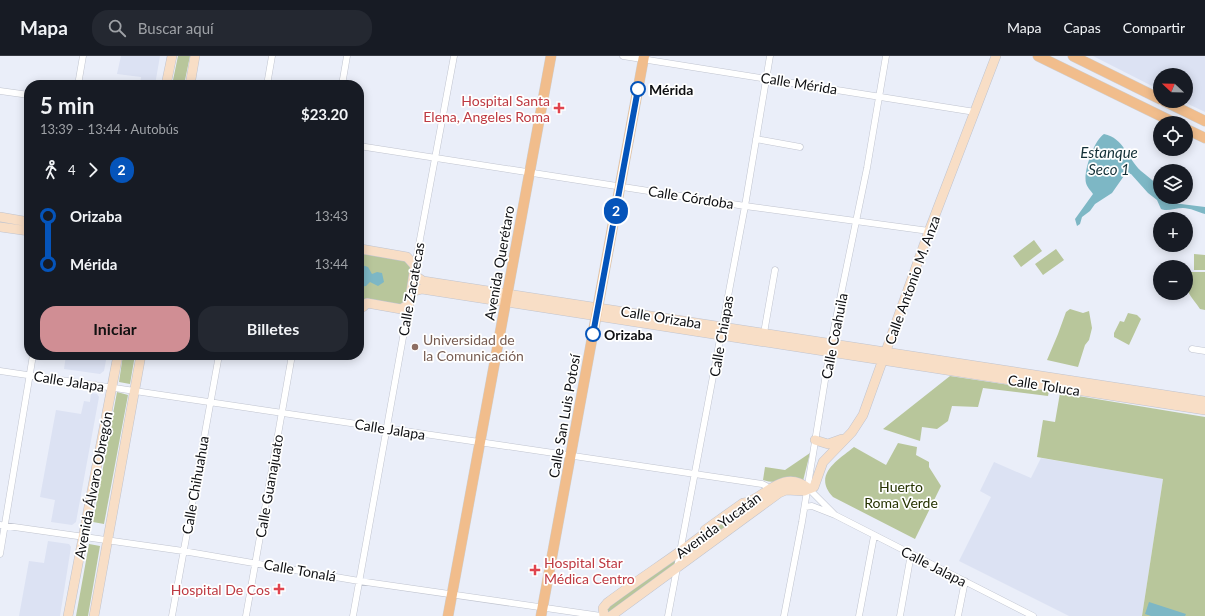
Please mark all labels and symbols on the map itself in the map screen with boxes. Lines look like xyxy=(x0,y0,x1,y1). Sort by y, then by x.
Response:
north arrow xyxy=(1153,68,1193,108)
street label: Calle Mérida xyxy=(759,69,839,97)
marker: Mérida xyxy=(630,81,646,97)
place label: Mérida xyxy=(649,81,693,98)
place label: Hospital Santa Elena, Angeles Roma xyxy=(423,92,550,125)
marker: Hospital Santa Elena, Angeles Roma xyxy=(553,102,565,114)
water label: Estanque Seco 1 xyxy=(1080,143,1138,178)
street label: Calle Córdoba xyxy=(647,182,735,212)
line badge: 2 xyxy=(603,198,629,224)
street label: Avenida Querétaro xyxy=(481,204,517,322)
street label: Calle Antonio M. Anza xyxy=(881,213,943,347)
street label: Calle Zacatecas xyxy=(394,241,428,337)
street label: Calle Coahuila xyxy=(817,292,851,380)
street label: Calle Chiapas xyxy=(705,294,737,378)
street label: Calle Orizaba xyxy=(619,302,703,332)
marker: Orizaba xyxy=(585,326,601,342)
place label: Orizaba xyxy=(604,326,653,343)
place label: Universidad de la Comunicación xyxy=(423,331,524,364)
marker: Universidad de la Comunicación xyxy=(410,342,420,352)
street label: Calle San Luis Potosí xyxy=(545,352,583,479)
street label: Calle Jalapa xyxy=(33,367,106,395)
street label: Calle Toluca xyxy=(1007,371,1081,399)
street label: Avenida Álvaro Obregón xyxy=(70,410,116,560)
street label: Calle Jalapa xyxy=(354,415,427,443)
street label: Calle Guanajuato xyxy=(252,433,286,539)
street label: Calle Chihuahua xyxy=(178,434,212,536)
park label: Huerto Roma Verde xyxy=(864,478,938,511)
street label: Avenida Yucatán xyxy=(672,488,764,562)
street label: Calle Jalapa xyxy=(898,542,970,590)
place label: Hospital Star Médica Centro xyxy=(544,554,635,587)
street label: Calle Tonalá xyxy=(263,555,337,585)
marker: Hospital Star Médica Centro xyxy=(529,564,541,576)
place label: Hospital De Cos xyxy=(171,581,270,598)
marker: Hospital De Cos xyxy=(273,583,285,595)

